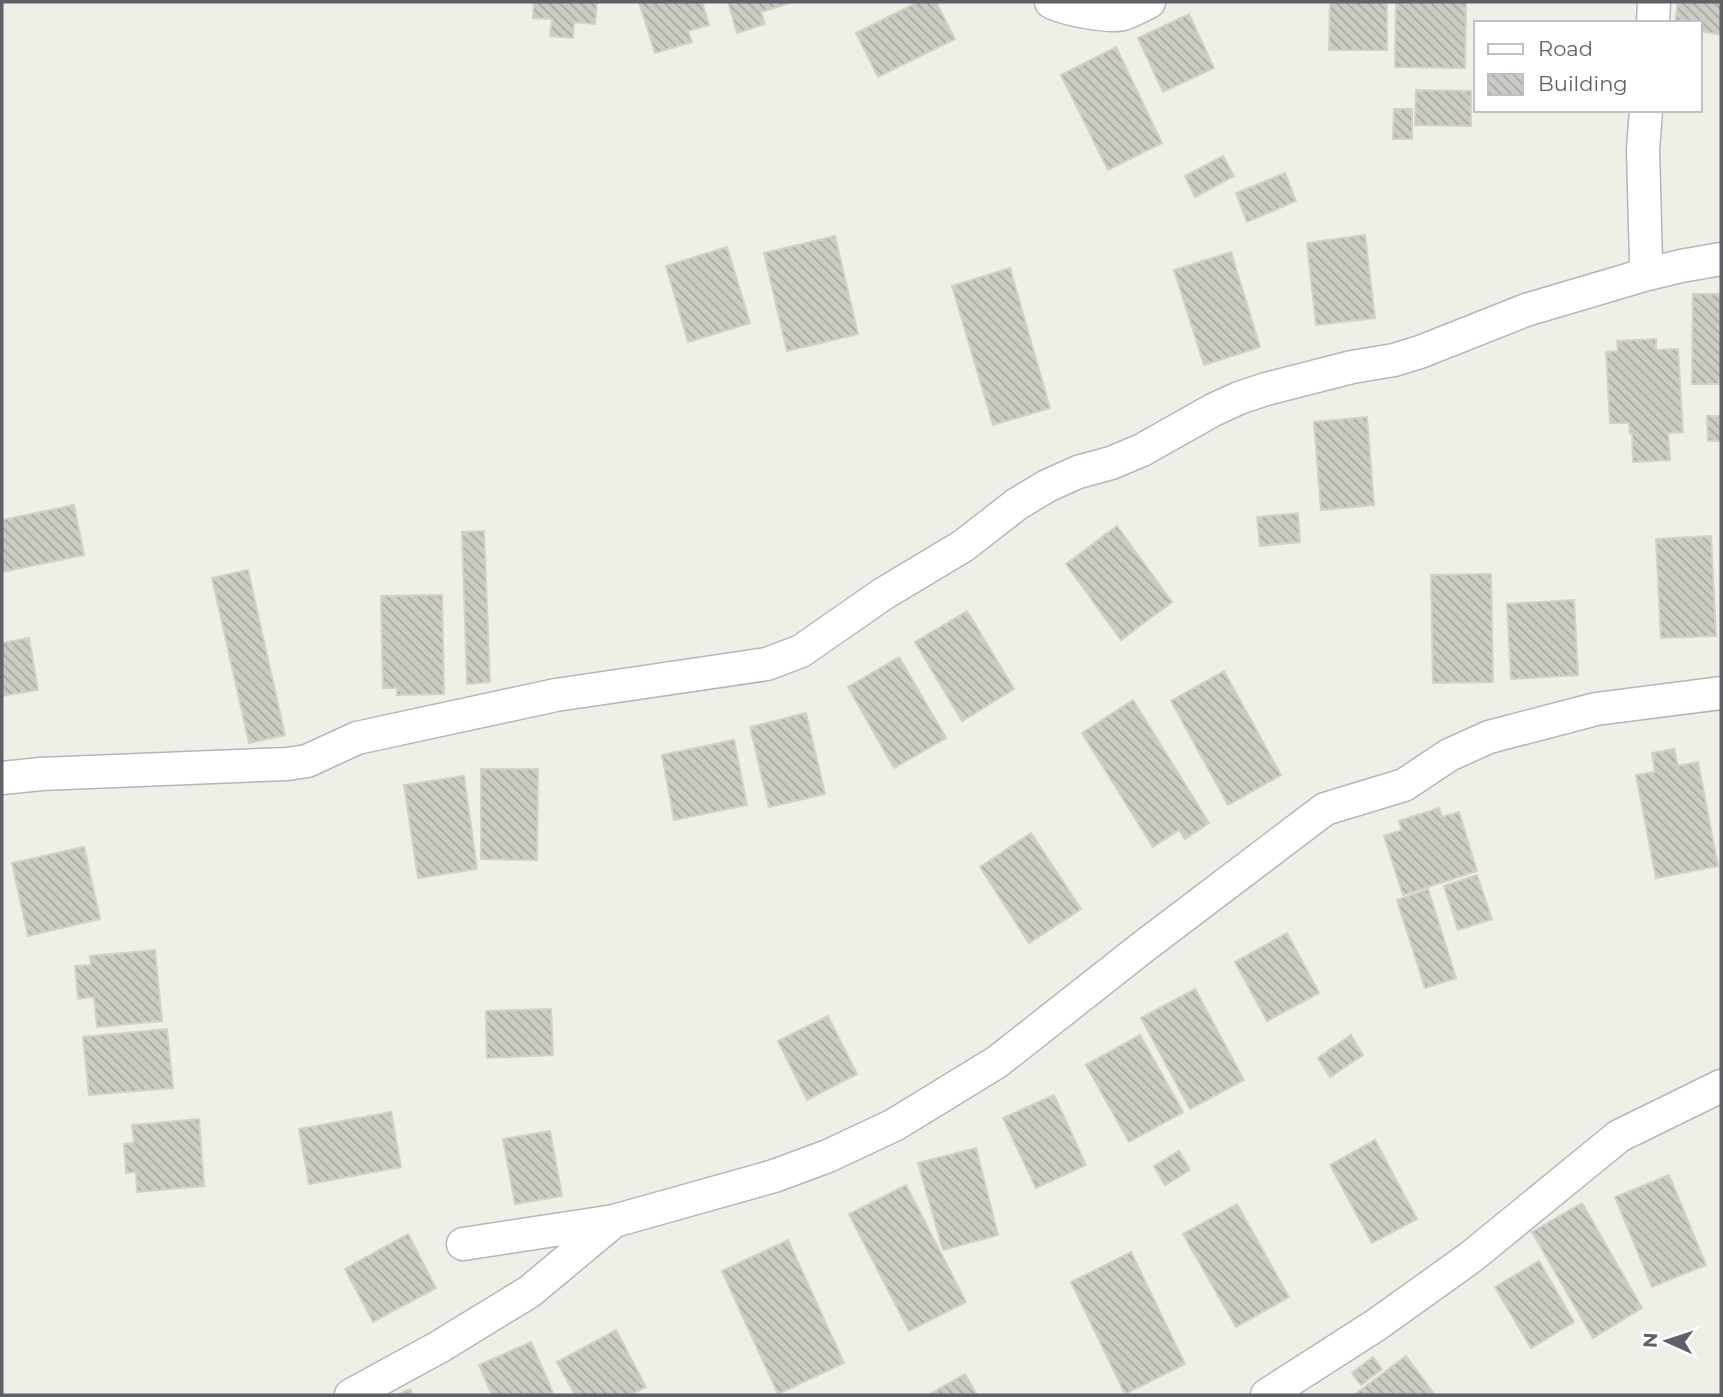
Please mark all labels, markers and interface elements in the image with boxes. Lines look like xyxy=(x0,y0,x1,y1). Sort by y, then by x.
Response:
legend xyxy=(1474,21,1702,112)
text: Road xyxy=(1538,36,1593,61)
text: Building xyxy=(1538,71,1628,96)
north arrow xyxy=(1632,1306,1702,1376)
text: N xyxy=(1639,1332,1662,1348)

